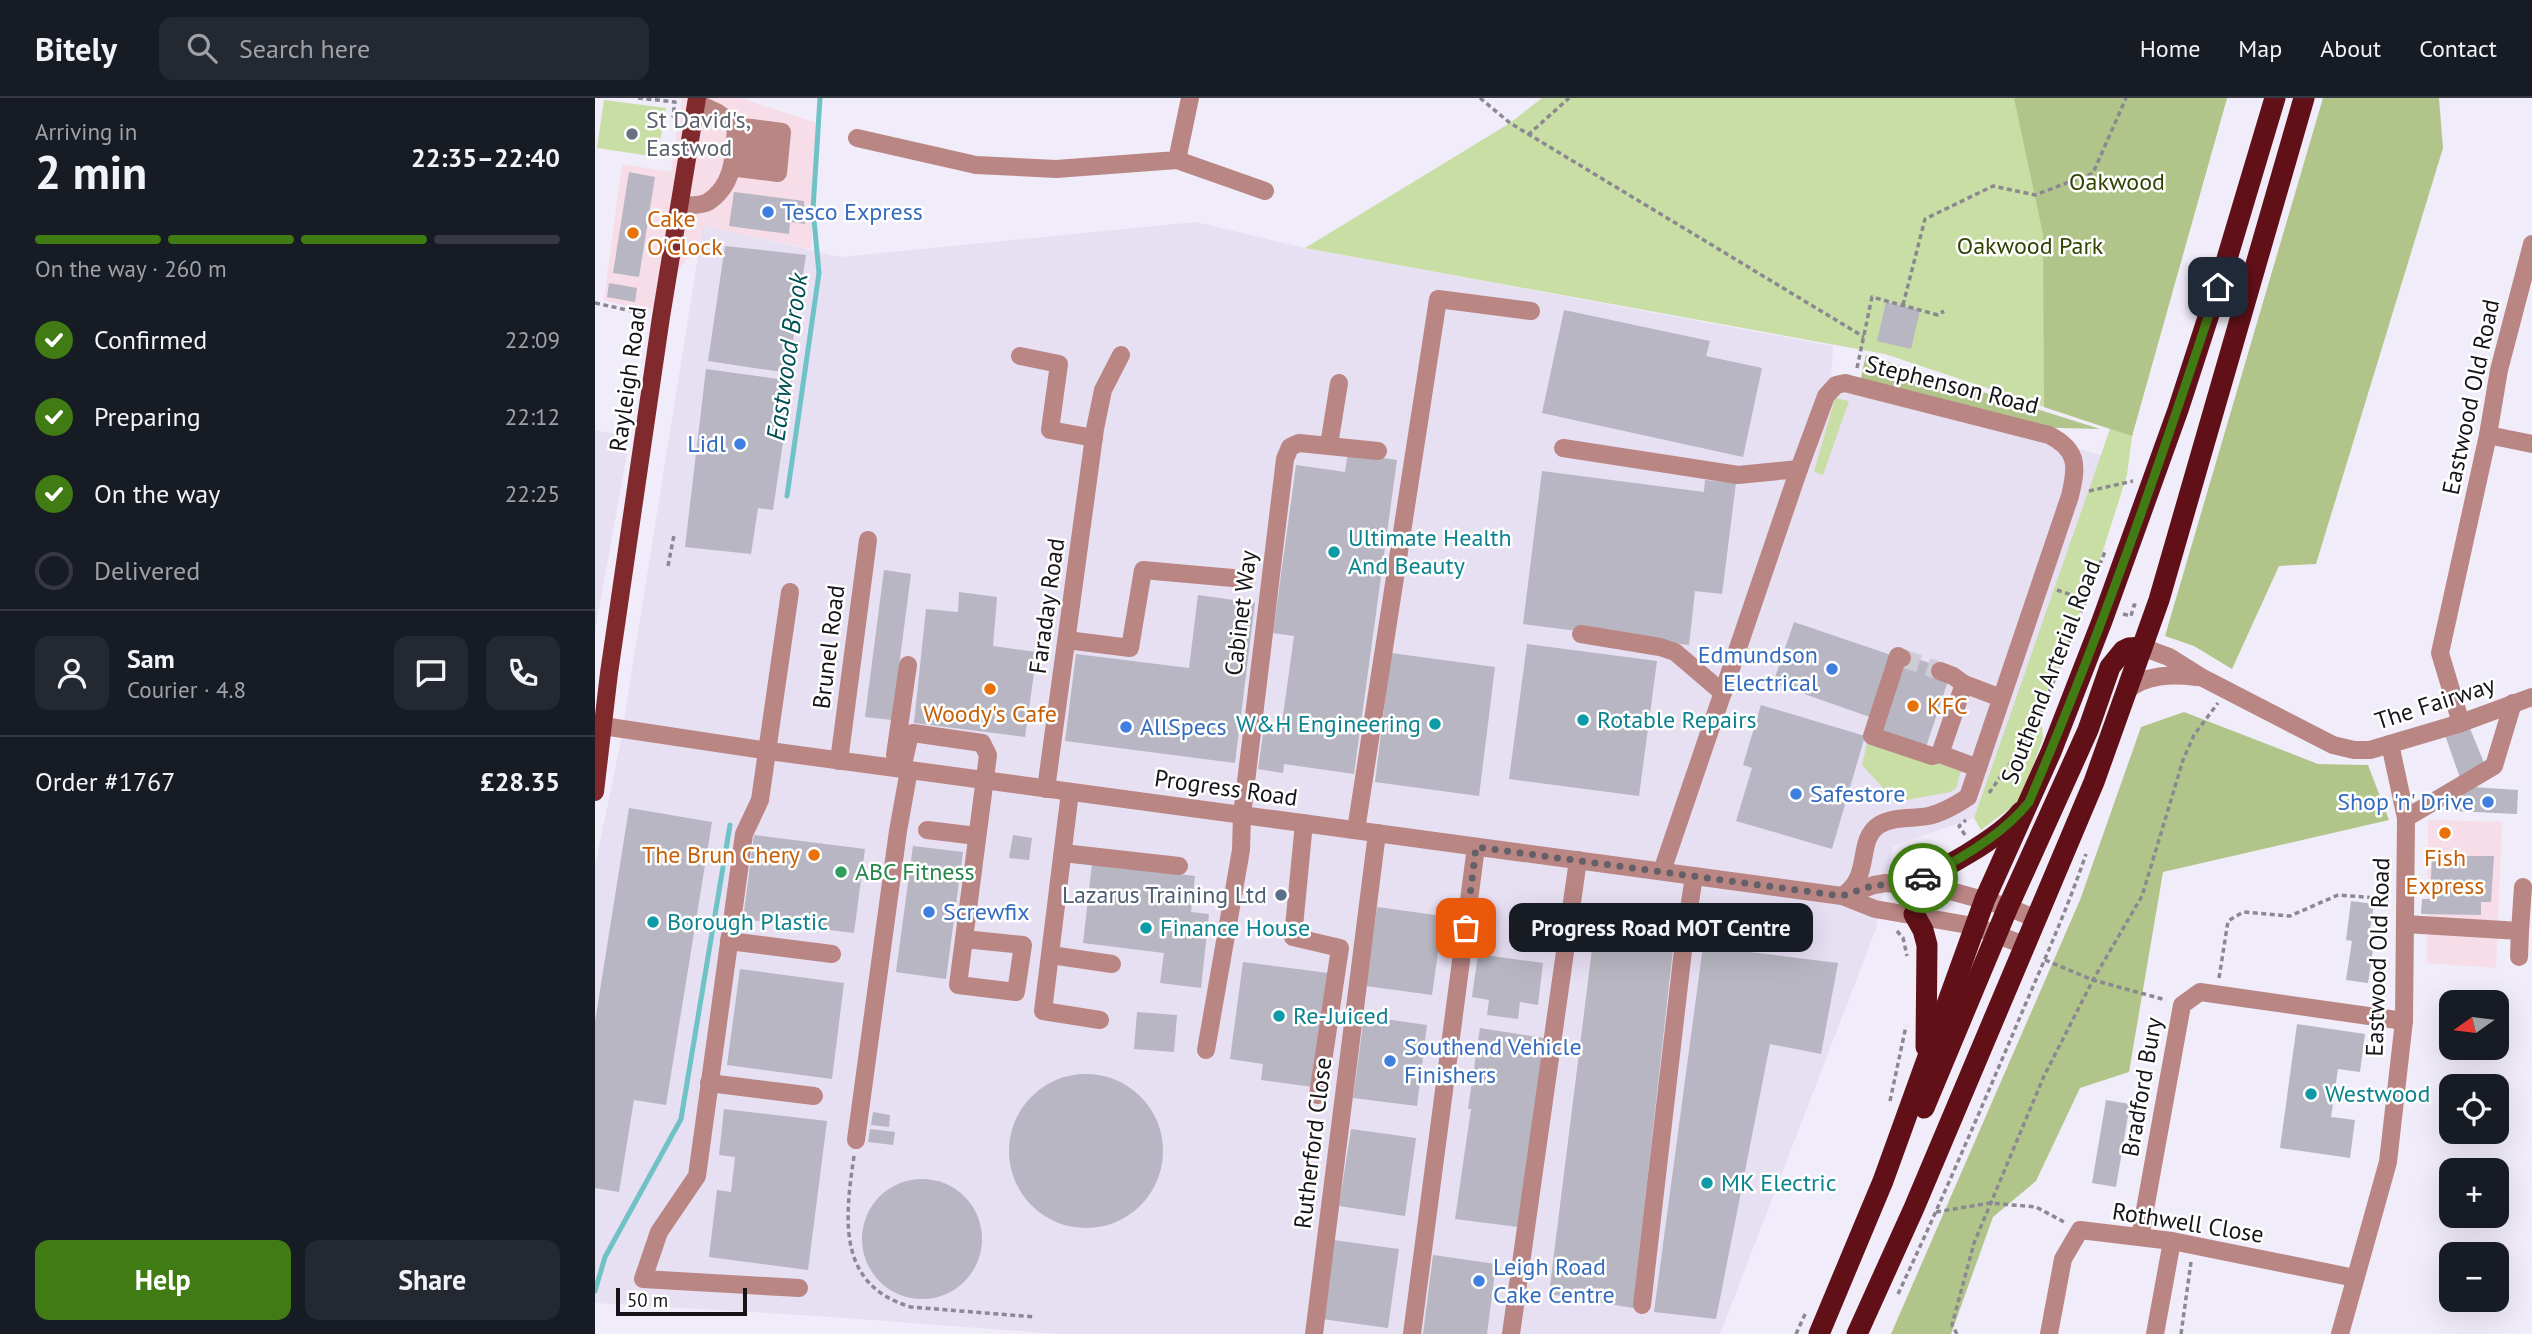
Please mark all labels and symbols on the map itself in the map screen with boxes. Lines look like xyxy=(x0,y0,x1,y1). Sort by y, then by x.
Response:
place label: St David's, Eastwod xyxy=(646,104,751,163)
marker: St David's, Eastwod xyxy=(624,126,640,142)
park label: Oakwood xyxy=(2069,166,2165,197)
place label: Tesco Express xyxy=(782,196,923,227)
place label: Cake O'Clock xyxy=(647,203,723,262)
marker: Tesco Express xyxy=(760,204,776,220)
marker: Cake O'Clock xyxy=(625,225,641,241)
park label: Oakwood Park xyxy=(1957,230,2104,261)
pin xyxy=(2188,257,2248,317)
water label: Eastwood Brook xyxy=(758,270,815,443)
street label: Eastwood Old Road xyxy=(2435,296,2506,497)
street label: Rayleigh Road xyxy=(602,304,653,453)
street label: Stephenson Road xyxy=(1862,348,2042,421)
place label: Lidl xyxy=(687,428,726,459)
marker: Lidl xyxy=(732,436,748,452)
place label: Ultimate Health And Beauty xyxy=(1348,522,1512,581)
street label: Faraday Road xyxy=(1022,536,1071,676)
marker: Ultimate Health And Beauty xyxy=(1326,544,1342,560)
street label: Cabinet Way xyxy=(1217,549,1264,677)
street label: Southend Arterial Road xyxy=(1994,555,2108,788)
street label: Brunel Road xyxy=(806,583,851,711)
place label: Edmundson Electrical xyxy=(1698,639,1818,698)
marker: Edmundson Electrical xyxy=(1824,661,1840,677)
street label: The Fairway xyxy=(2371,669,2499,737)
marker: Woody's Cafe xyxy=(982,681,998,697)
place label: KFC xyxy=(1927,690,1968,721)
place label: Woody's Cafe xyxy=(923,698,1057,729)
marker: KFC xyxy=(1905,698,1921,714)
place label: Rotable Repairs xyxy=(1597,704,1757,735)
place label: W&H Engineering xyxy=(1236,708,1421,739)
place label: AllSpecs xyxy=(1140,711,1227,742)
marker: Rotable Repairs xyxy=(1575,712,1591,728)
marker: W&H Engineering xyxy=(1427,716,1443,732)
marker: AllSpecs xyxy=(1118,719,1134,735)
street label: Progress Road xyxy=(1152,762,1300,813)
place label: Safestore xyxy=(1810,778,1905,809)
marker: Safestore xyxy=(1788,786,1804,802)
place label: Shop 'n' Drive xyxy=(2337,786,2474,817)
marker: Shop 'n' Drive xyxy=(2480,794,2496,810)
marker: Fish Express xyxy=(2437,825,2453,841)
place label: The Brun Chery xyxy=(642,839,800,870)
place label: Fish Express xyxy=(2406,842,2484,901)
courier xyxy=(1888,843,1958,913)
marker: The Brun Chery xyxy=(806,847,822,863)
place label: ABC Fitness xyxy=(855,856,975,887)
street label: Eastwood Old Road xyxy=(2359,857,2396,1057)
marker: ABC Fitness xyxy=(833,864,849,880)
place label: Lazarus Training Ltd xyxy=(1062,879,1267,910)
marker: Lazarus Training Ltd xyxy=(1273,887,1289,903)
place label: Screwfix xyxy=(943,896,1030,927)
pin xyxy=(1436,898,1496,958)
marker: Screwfix xyxy=(921,904,937,920)
callout: Progress Road MOT Centre xyxy=(1508,904,1813,952)
place label: Borough Plastic xyxy=(667,906,828,937)
place label: Finance House xyxy=(1160,912,1310,943)
marker: Borough Plastic xyxy=(645,914,661,930)
marker: Finance House xyxy=(1138,920,1154,936)
north arrow xyxy=(2439,990,2509,1060)
place label: Re-Juiced xyxy=(1293,1000,1389,1031)
marker: Re-Juiced xyxy=(1271,1008,1287,1024)
street label: Bradford Bury xyxy=(2114,1015,2169,1159)
place label: Southend Vehicle Finishers xyxy=(1404,1031,1582,1090)
marker: Southend Vehicle Finishers xyxy=(1382,1053,1398,1069)
street label: Rutherford Close xyxy=(1287,1056,1338,1230)
place label: Westwood xyxy=(2325,1078,2430,1109)
marker: Westwood xyxy=(2303,1086,2319,1102)
place label: MK Electric xyxy=(1721,1167,1837,1198)
marker: MK Electric xyxy=(1699,1175,1715,1191)
street label: Rothwell Close xyxy=(2110,1195,2266,1250)
place label: Leigh Road Cake Centre xyxy=(1493,1251,1615,1310)
marker: Leigh Road Cake Centre xyxy=(1471,1273,1487,1289)
scale bar xyxy=(616,1285,747,1317)

